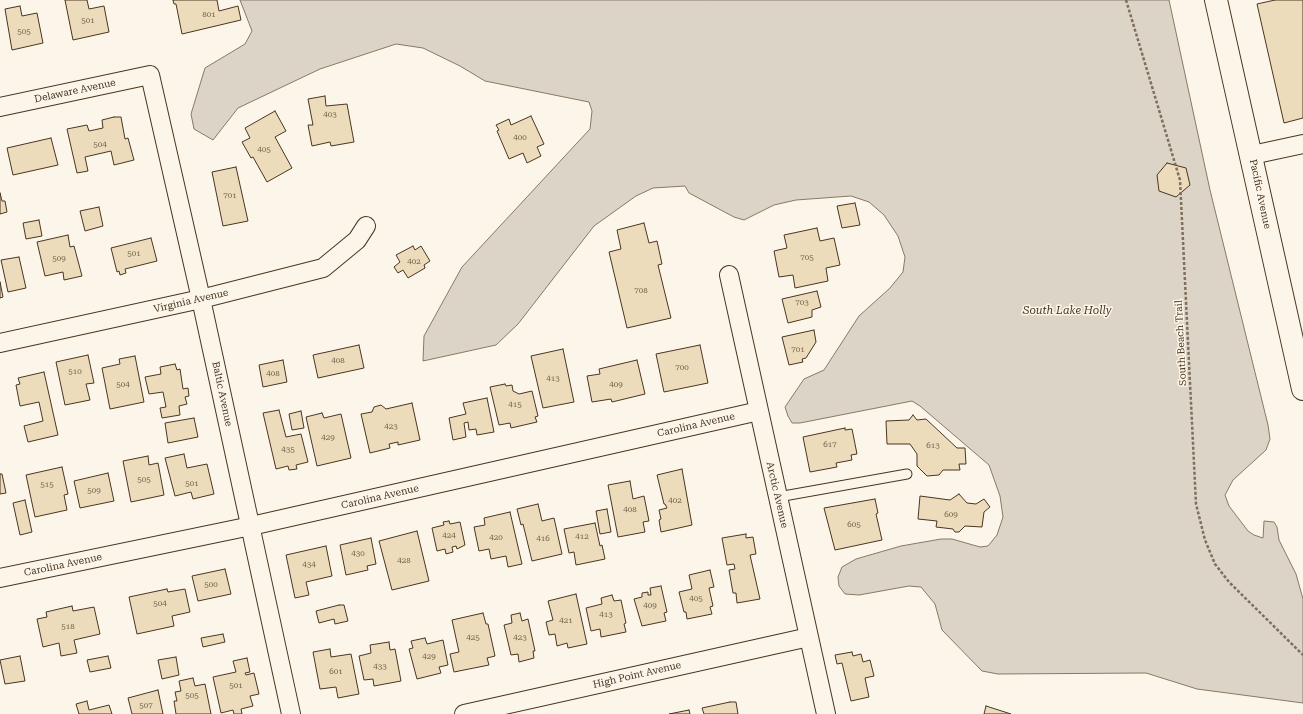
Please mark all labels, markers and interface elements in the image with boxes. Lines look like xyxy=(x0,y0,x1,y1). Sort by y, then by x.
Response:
house number: 801 xyxy=(202,10,216,20)
house number: 501 xyxy=(81,16,95,26)
house number: 505 xyxy=(17,27,31,37)
street label: Delaware Avenue xyxy=(33,77,117,105)
house number: 403 xyxy=(323,110,337,120)
house number: 400 xyxy=(513,133,527,143)
house number: 504 xyxy=(93,140,107,150)
house number: 405 xyxy=(257,145,271,155)
street label: Pacific Avenue xyxy=(1247,158,1273,230)
house number: 701 xyxy=(223,191,237,201)
house number: 501 xyxy=(127,249,141,259)
house number: 705 xyxy=(800,253,814,263)
house number: 509 xyxy=(52,254,66,264)
house number: 402 xyxy=(407,257,421,267)
house number: 708 xyxy=(634,286,648,296)
street label: Virginia Avenue xyxy=(152,287,230,315)
house number: 703 xyxy=(795,298,809,308)
street label: South Beach Trail xyxy=(1173,300,1189,386)
water label: South Lake Holly xyxy=(1023,304,1111,318)
house number: 701 xyxy=(791,345,805,355)
house number: 408 xyxy=(331,356,345,366)
street label: Baltic Avenue xyxy=(209,360,235,428)
house number: 700 xyxy=(675,363,689,373)
house number: 510 xyxy=(68,367,82,377)
house number: 408 xyxy=(266,369,280,379)
house number: 413 xyxy=(546,374,560,384)
house number: 504 xyxy=(116,380,130,390)
house number: 409 xyxy=(609,380,623,390)
house number: 415 xyxy=(508,400,522,410)
street label: Carolina Avenue xyxy=(656,410,736,440)
house number: 423 xyxy=(384,422,398,432)
house number: 429 xyxy=(321,433,335,443)
house number: 617 xyxy=(823,440,837,450)
house number: 613 xyxy=(926,441,940,451)
house number: 435 xyxy=(281,445,295,455)
street label: Arctic Avenue xyxy=(764,461,790,529)
house number: 505 xyxy=(137,475,151,485)
house number: 501 xyxy=(185,479,199,489)
house number: 515 xyxy=(40,480,54,490)
street label: Carolina Avenue xyxy=(340,482,420,512)
house number: 509 xyxy=(87,486,101,496)
house number: 402 xyxy=(668,496,682,506)
house number: 408 xyxy=(623,505,637,515)
house number: 609 xyxy=(944,510,958,520)
house number: 605 xyxy=(847,520,861,530)
house number: 424 xyxy=(442,531,456,541)
house number: 412 xyxy=(575,532,589,542)
house number: 420 xyxy=(489,533,503,543)
house number: 416 xyxy=(536,534,550,544)
house number: 430 xyxy=(351,549,365,559)
street label: Carolina Avenue xyxy=(23,551,103,579)
house number: 428 xyxy=(397,556,411,566)
house number: 434 xyxy=(302,560,316,570)
house number: 500 xyxy=(204,580,218,590)
house number: 405 xyxy=(689,594,703,604)
house number: 504 xyxy=(153,599,167,609)
house number: 409 xyxy=(643,601,657,611)
house number: 413 xyxy=(599,610,613,620)
house number: 421 xyxy=(559,616,573,626)
house number: 518 xyxy=(61,622,75,632)
house number: 425 xyxy=(466,633,480,643)
house number: 423 xyxy=(513,633,527,643)
house number: 429 xyxy=(422,652,436,662)
street label: High Point Avenue xyxy=(592,659,682,691)
house number: 433 xyxy=(373,662,387,672)
house number: 601 xyxy=(329,667,343,677)
house number: 501 xyxy=(229,681,243,691)
house number: 505 xyxy=(185,691,199,701)
house number: 507 xyxy=(139,701,153,711)

